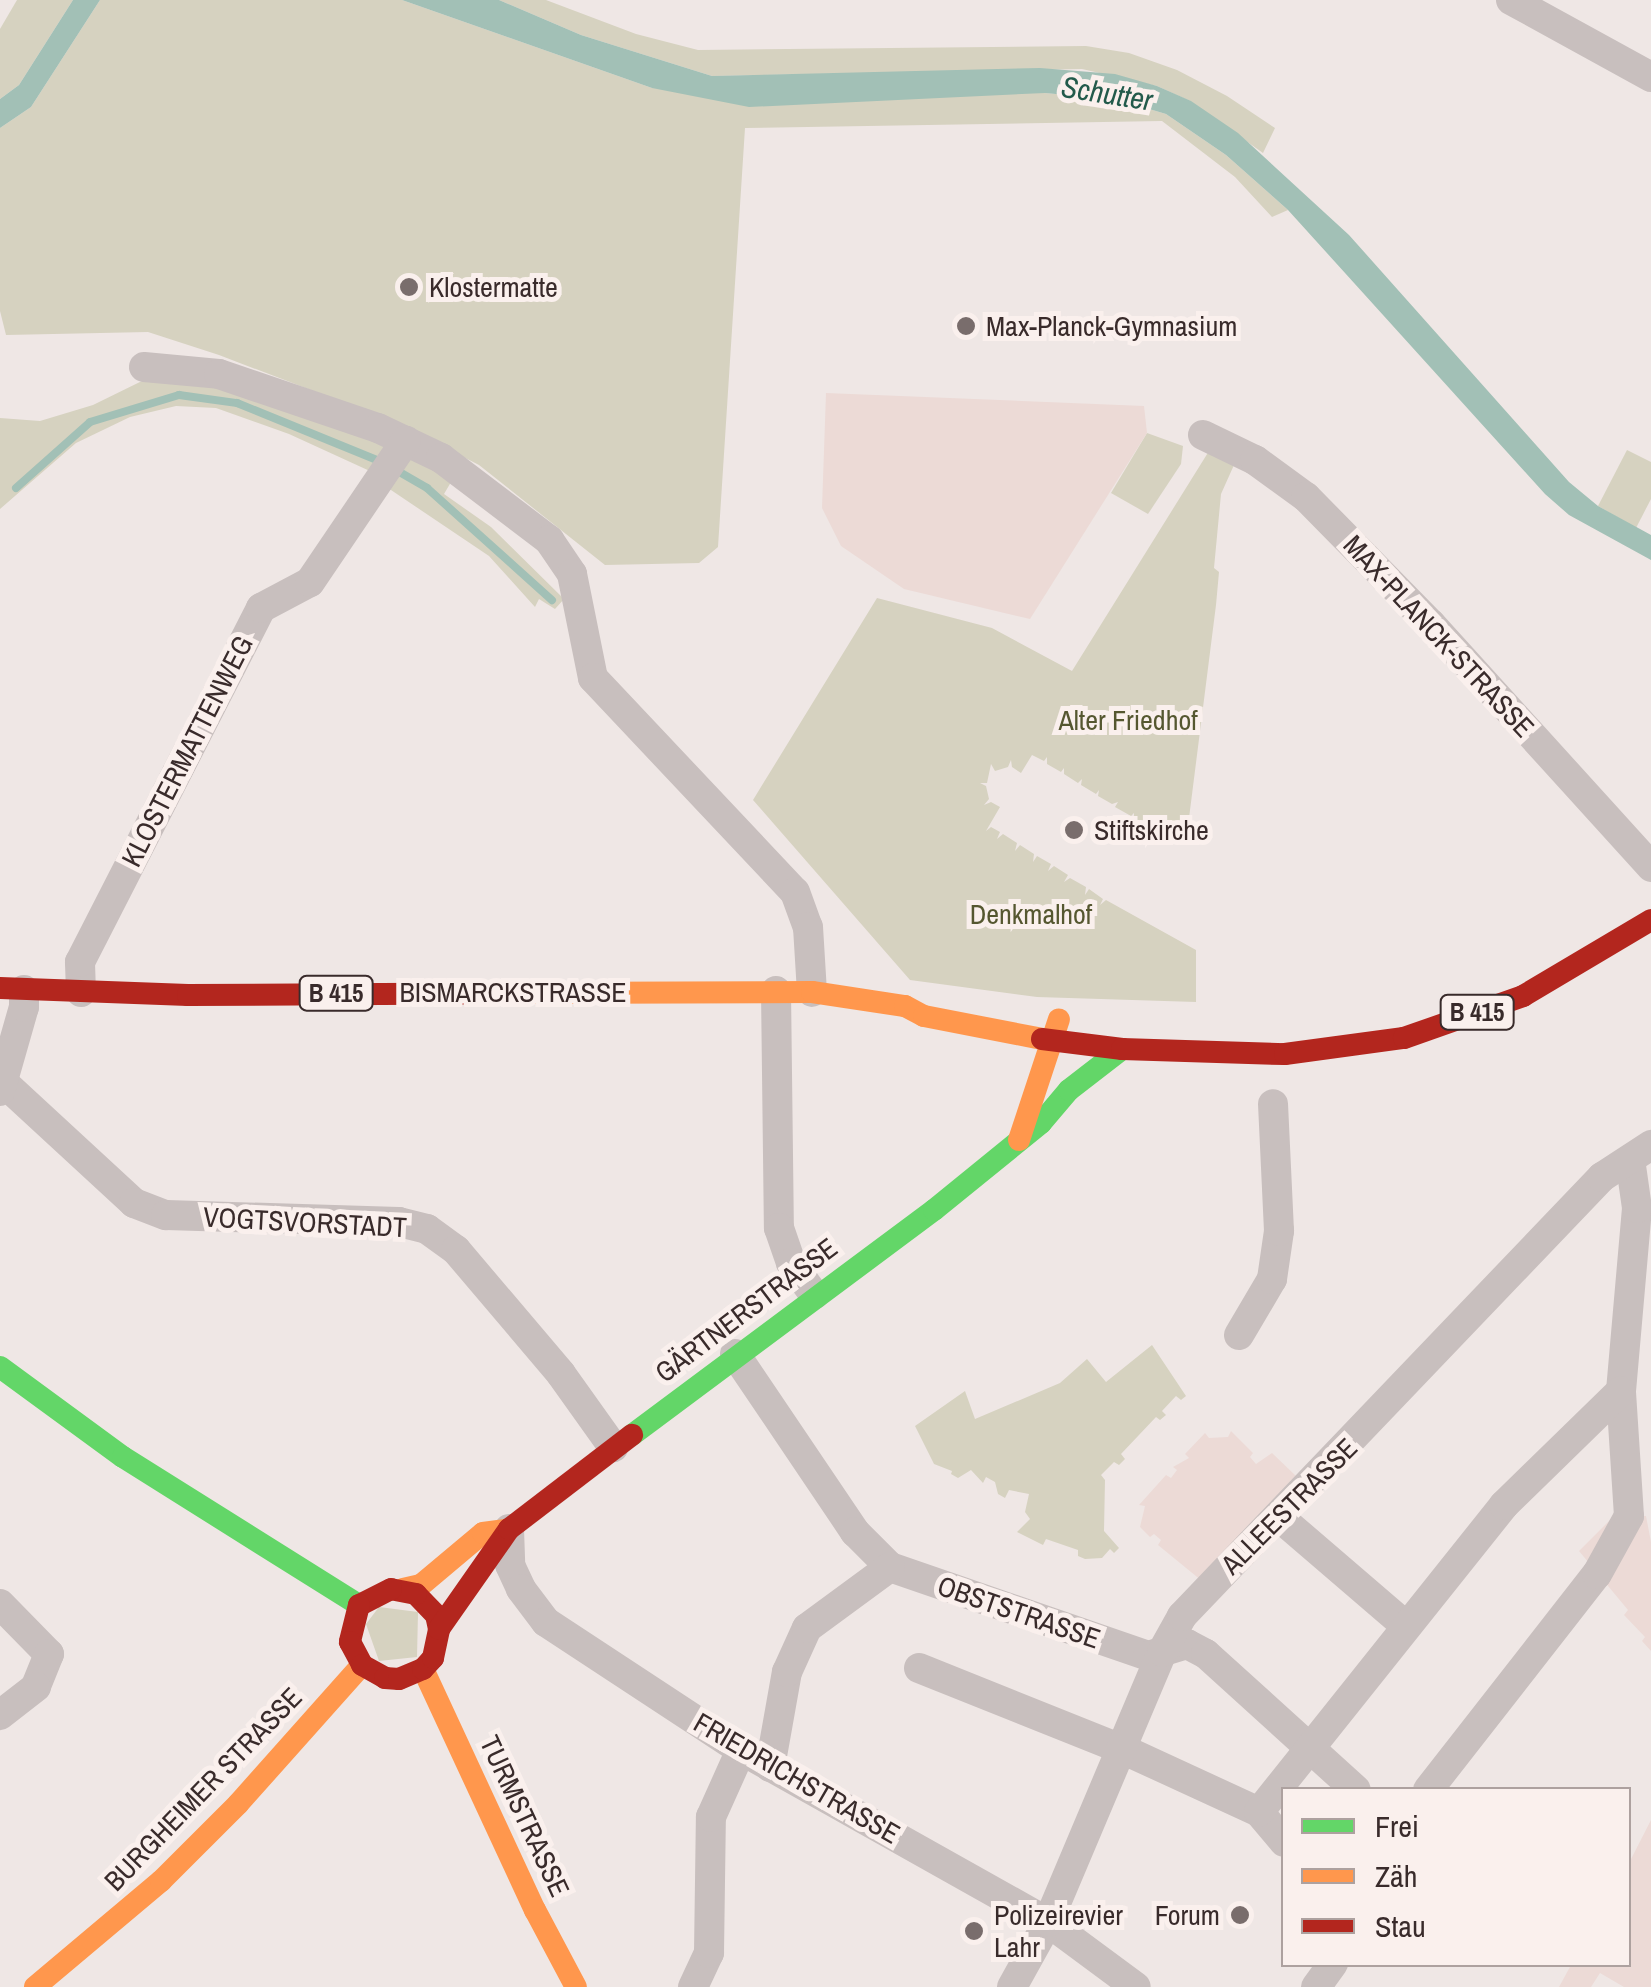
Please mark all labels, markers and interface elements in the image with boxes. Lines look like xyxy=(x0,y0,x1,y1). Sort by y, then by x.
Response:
water label: Schutter xyxy=(1059,68,1155,118)
place label: Klostermatte xyxy=(429,270,558,304)
marker: Klostermatte xyxy=(398,276,420,298)
place label: Max-Planck-Gymnasium xyxy=(986,309,1237,343)
marker: Max-Planck-Gymnasium xyxy=(955,315,977,337)
street label: MAX-PLANCK-STRASSE xyxy=(1337,528,1541,744)
street label: KLOSTERMATTENWEG xyxy=(114,630,260,872)
park label: Alter Friedhof xyxy=(1058,703,1198,737)
place label: Stiftskirche xyxy=(1094,813,1209,847)
marker: Stiftskirche xyxy=(1063,819,1085,841)
park label: Denkmalhof xyxy=(970,897,1092,931)
road number: B 415 xyxy=(298,973,374,1013)
street label: BISMARCKSTRASSE xyxy=(399,975,627,1009)
road number: B 415 xyxy=(1440,992,1514,1032)
street label: VOGTSVORSTADT xyxy=(202,1200,408,1244)
street label: GÄRTNERSTRASSE xyxy=(648,1231,844,1389)
street label: ALLEESTRASSE xyxy=(1214,1431,1364,1581)
street label: OBSTSTRASSE xyxy=(933,1568,1105,1656)
street label: BURGHEIMER STRASSE xyxy=(97,1681,309,1897)
street label: FRIEDRICHSTRASSE xyxy=(688,1705,906,1851)
street label: TURMSTRASSE xyxy=(473,1730,577,1902)
legend xyxy=(1281,1787,1631,1967)
text: Frei xyxy=(1375,1806,1419,1846)
text: Zäh xyxy=(1375,1856,1417,1896)
place label: Polizeirevier Lahr xyxy=(994,1898,1123,1964)
place label: Forum xyxy=(1155,1898,1220,1932)
marker: Forum xyxy=(1229,1904,1251,1926)
text: Stau xyxy=(1375,1906,1426,1946)
marker: Polizeirevier Lahr xyxy=(963,1920,985,1942)

